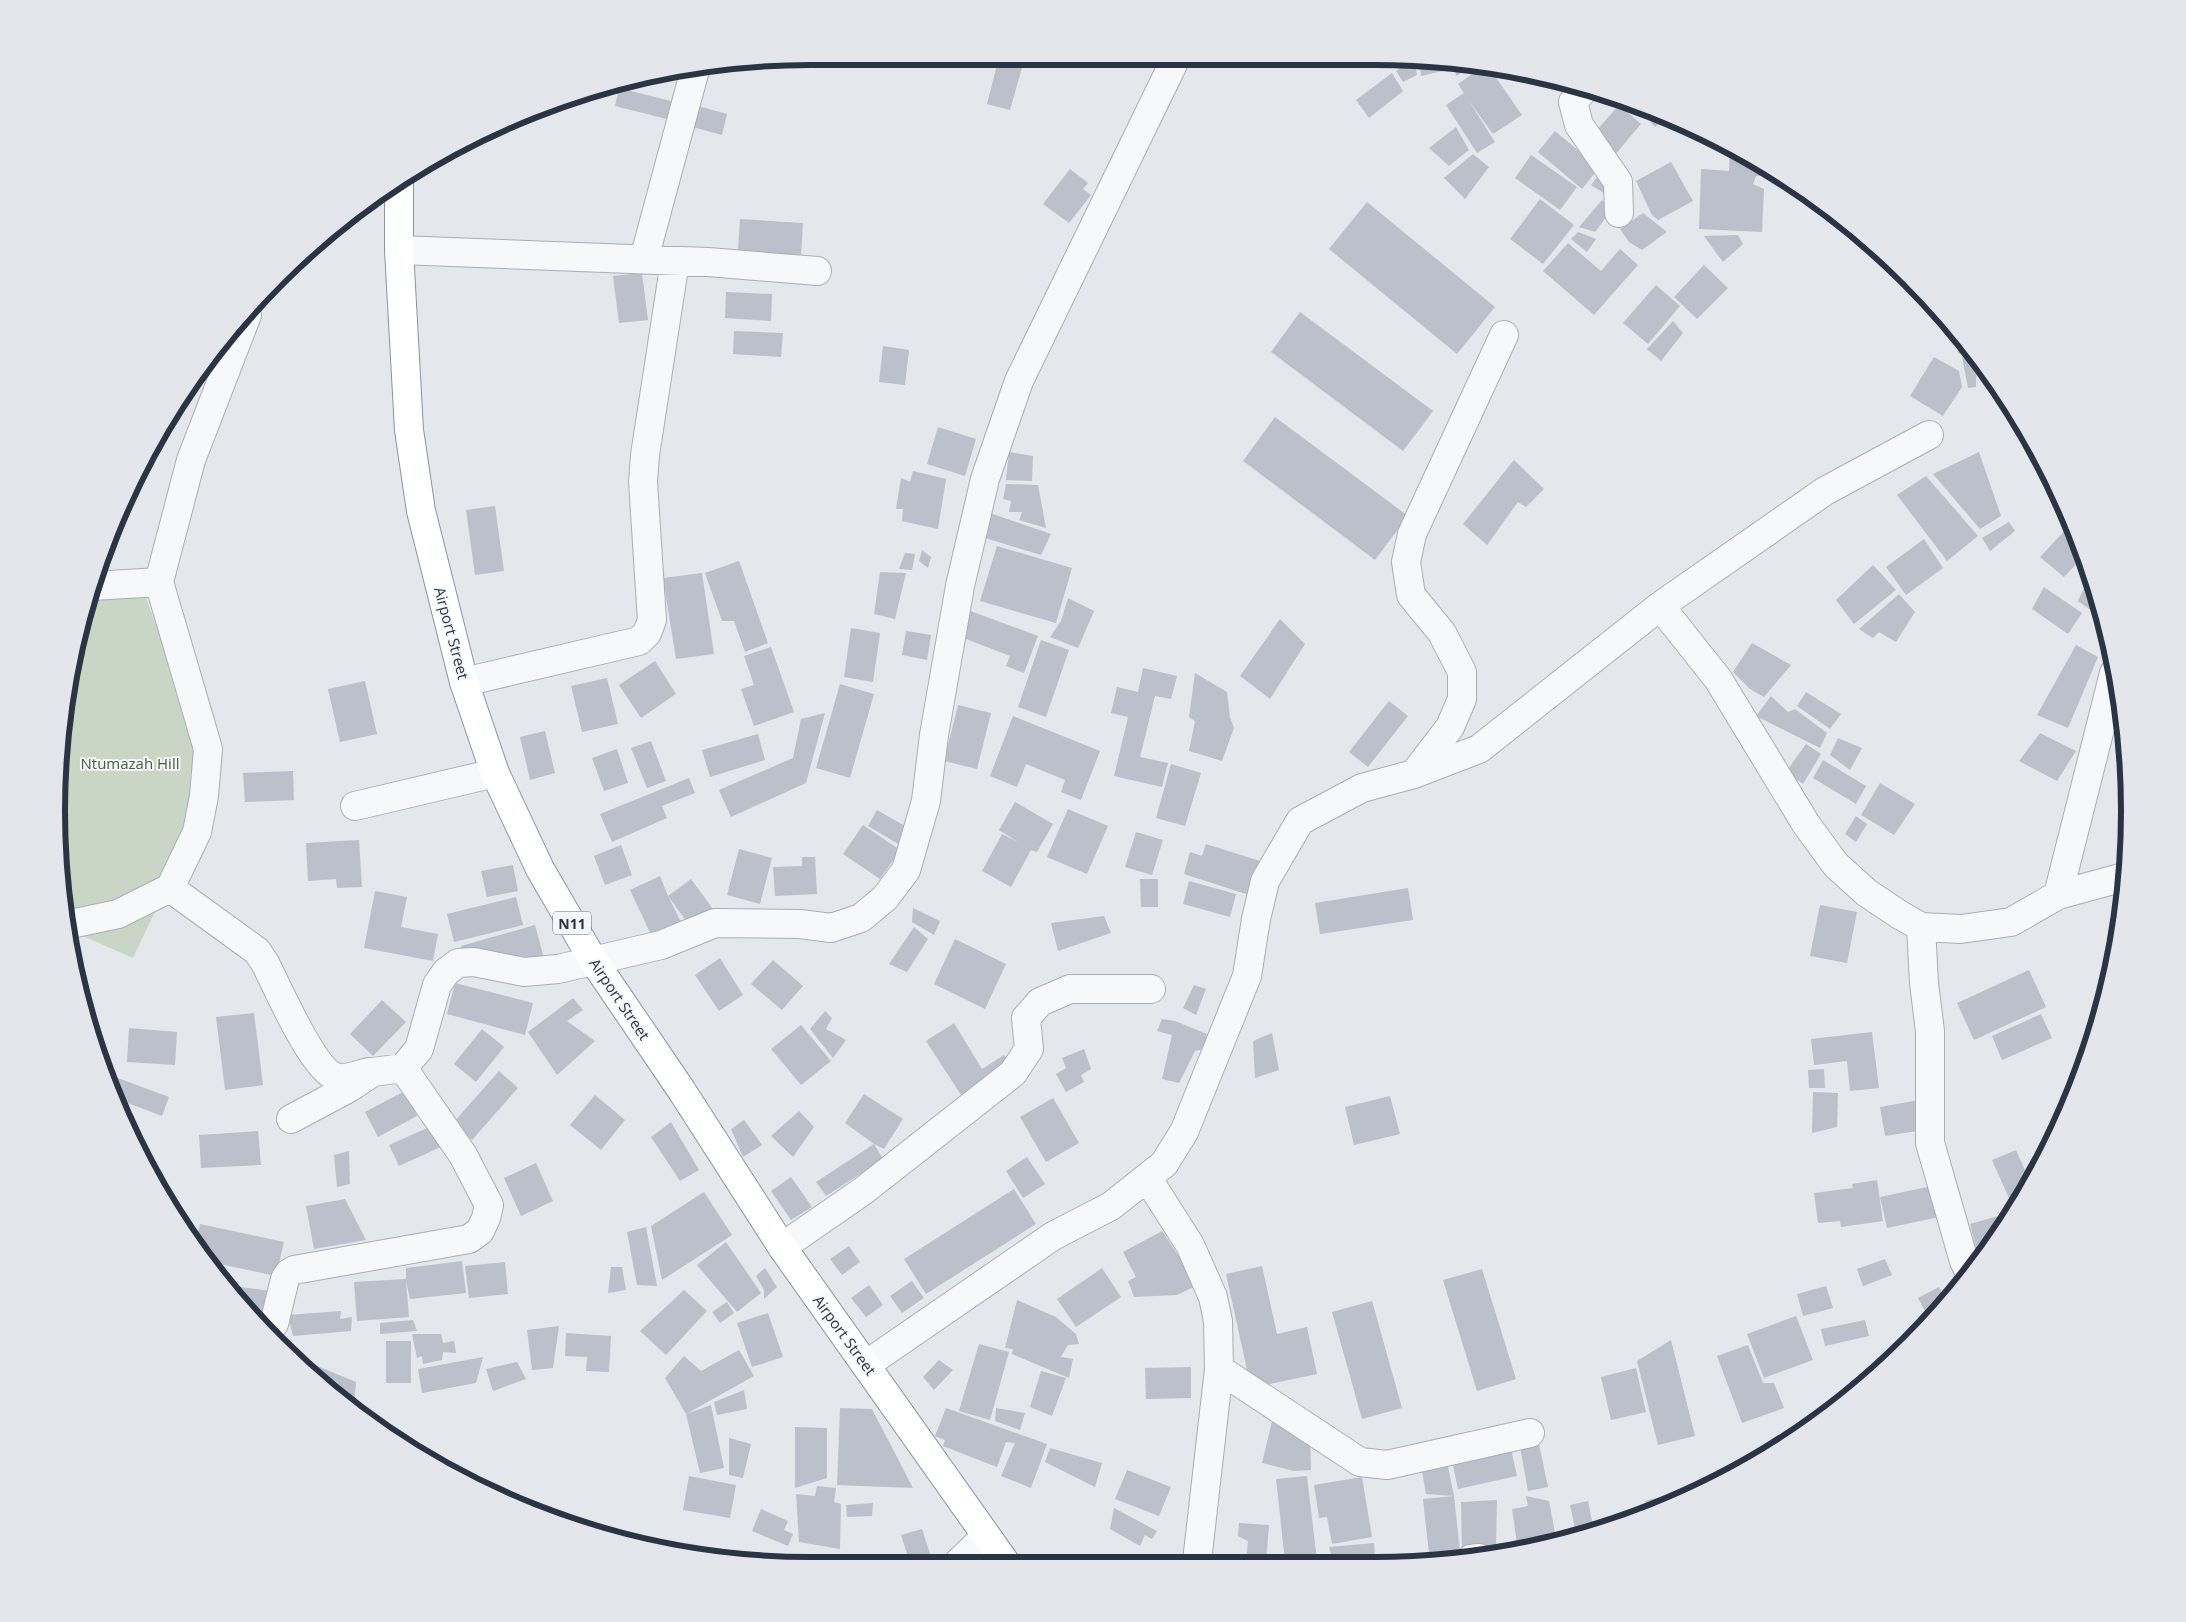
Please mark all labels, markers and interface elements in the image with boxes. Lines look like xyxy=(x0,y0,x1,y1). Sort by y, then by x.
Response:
street label: Airport Street xyxy=(430,585,474,681)
park label: Ntumazah Hill xyxy=(81,753,179,773)
road number: N11 xyxy=(553,911,591,934)
street label: Airport Street xyxy=(585,954,655,1044)
street label: Airport Street xyxy=(809,1291,881,1379)

